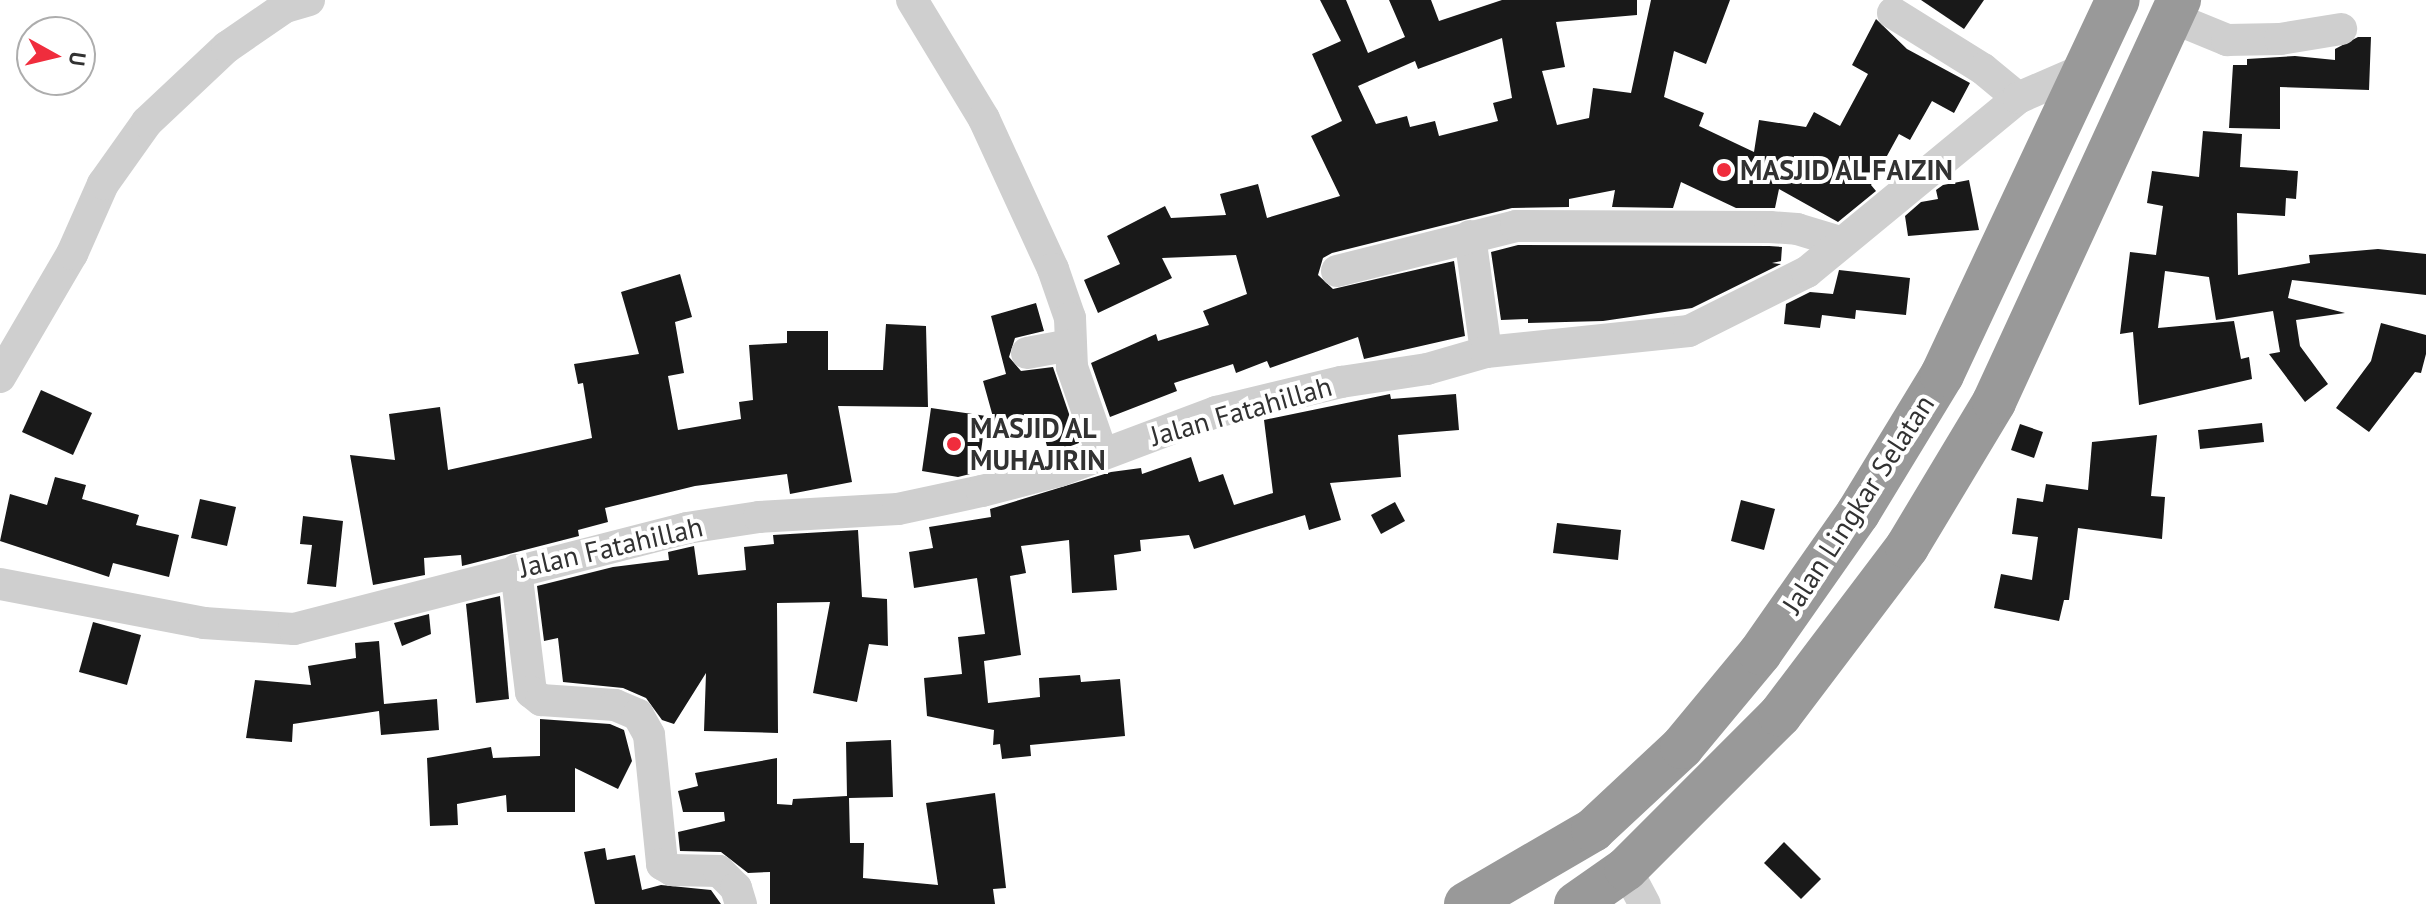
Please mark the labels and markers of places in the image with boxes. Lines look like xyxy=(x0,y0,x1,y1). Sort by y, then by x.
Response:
place label: MASJID AL FAIZIN xyxy=(1740,153,1956,187)
marker: MASJID AL FAIZIN xyxy=(1715,161,1733,179)
place label: MASJID AL MUHAJIRIN xyxy=(970,411,1106,477)
marker: MASJID AL MUHAJIRIN xyxy=(945,435,963,453)

